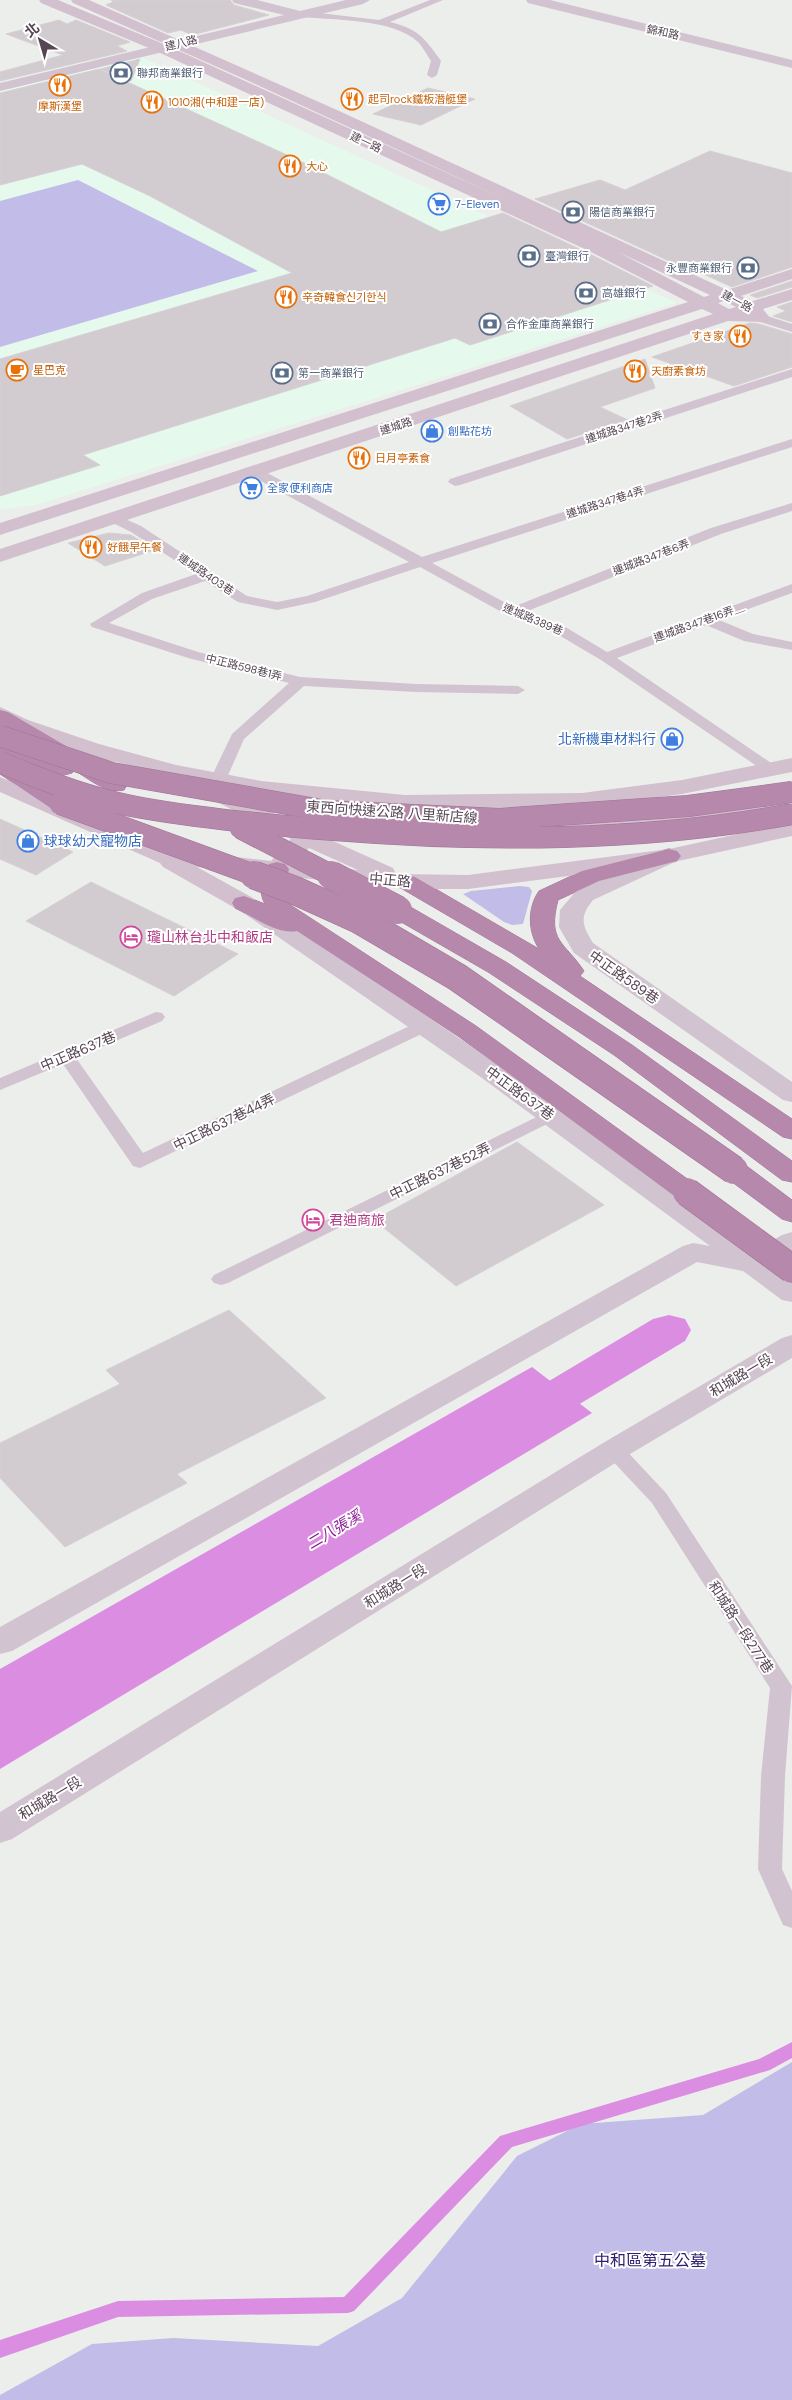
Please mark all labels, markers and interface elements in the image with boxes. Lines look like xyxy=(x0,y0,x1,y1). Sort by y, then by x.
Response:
north arrow xyxy=(15,15,65,65)
text: 北 xyxy=(21,18,43,41)
street label: 錦和路 xyxy=(645,22,681,42)
street label: 建八路 xyxy=(163,32,199,54)
bank icon: 聯邦商業銀行 xyxy=(109,61,133,85)
place label: 聯邦商業銀行 xyxy=(137,66,203,80)
restaurant icon: 摩斯漢堡 xyxy=(48,73,72,97)
restaurant icon: 起司rock鐵板潛艇堡 xyxy=(340,87,364,111)
restaurant icon: 1010湘(中和建一店) xyxy=(140,90,164,114)
place label: 起司rock鐵板潛艇堡 xyxy=(368,92,467,106)
place label: 1010湘(中和建一店) xyxy=(168,95,264,109)
place label: 摩斯漢堡 xyxy=(38,99,82,113)
street label: 建一路 xyxy=(348,129,384,155)
restaurant icon: 大心 xyxy=(278,154,302,178)
place label: 大心 xyxy=(306,159,328,173)
supermarket icon: 7-Eleven xyxy=(427,192,451,216)
place label: 7-Eleven xyxy=(455,197,499,211)
bank icon: 陽信商業銀行 xyxy=(561,200,585,224)
place label: 陽信商業銀行 xyxy=(589,205,655,219)
bank icon: 臺灣銀行 xyxy=(517,244,541,268)
place label: 臺灣銀行 xyxy=(545,249,589,263)
bank icon: 永豐商業銀行 xyxy=(736,256,760,280)
place label: 永豐商業銀行 xyxy=(666,261,732,275)
bank icon: 高雄銀行 xyxy=(574,281,598,305)
restaurant icon: 辛奇韓食신기한식 xyxy=(274,285,298,309)
place label: 高雄銀行 xyxy=(602,286,646,300)
street label: 建一路 xyxy=(719,287,755,315)
place label: 辛奇韓食신기한식 xyxy=(302,290,386,304)
bank icon: 合作金庫商業銀行 xyxy=(478,312,502,336)
place label: 合作金庫商業銀行 xyxy=(506,317,594,331)
restaurant icon: すき家 xyxy=(728,324,752,348)
place label: すき家 xyxy=(691,329,724,343)
cafe icon: 星巴克 xyxy=(5,358,29,382)
restaurant icon: 天廚素食坊 xyxy=(623,359,647,383)
bank icon: 第一商業銀行 xyxy=(270,361,294,385)
place label: 星巴克 xyxy=(33,363,66,377)
place label: 天廚素食坊 xyxy=(651,364,706,378)
place label: 第一商業銀行 xyxy=(298,366,364,380)
street label: 連城路347巷2弄 xyxy=(584,408,664,446)
street label: 連城路 xyxy=(378,414,414,438)
shop icon: 創點花坊 xyxy=(420,419,444,443)
place label: 創點花坊 xyxy=(448,424,492,438)
restaurant icon: 日月亭素食 xyxy=(347,446,371,470)
place label: 日月亭素食 xyxy=(375,451,430,465)
supermarket icon: 全家便利商店 xyxy=(239,476,263,500)
place label: 全家便利商店 xyxy=(267,481,333,495)
street label: 連城路347巷4弄 xyxy=(564,483,646,521)
restaurant icon: 好餓早午餐 xyxy=(79,535,103,559)
street label: 連城路347巷6弄 xyxy=(611,536,691,578)
place label: 好餓早午餐 xyxy=(107,540,162,554)
street label: 連城路403巷 xyxy=(175,550,237,598)
street label: 連城路347巷16弄＿ xyxy=(652,599,746,645)
street label: 連城路389巷 xyxy=(501,600,565,638)
street label: 中正路598巷1弄 xyxy=(204,651,284,683)
shop icon: 北新機車材料行 xyxy=(660,727,684,751)
place label: 北新機車材料行 xyxy=(558,730,656,748)
street label: 東西向快速公路 八里新店線 xyxy=(306,797,478,827)
shop icon: 球球幼犬寵物店 xyxy=(16,829,40,853)
place label: 球球幼犬寵物店 xyxy=(44,832,142,850)
street label: 中正路 xyxy=(368,869,412,891)
hotel icon: 瓏山林台北中和飯店 xyxy=(119,925,143,949)
place label: 瓏山林台北中和飯店 xyxy=(147,928,273,946)
street label: 中正路589巷 xyxy=(585,946,663,1008)
street label: 中正路637巷 xyxy=(38,1027,118,1075)
street label: 中正路637巷 xyxy=(482,1062,558,1124)
street label: 中正路637巷44弄 xyxy=(170,1090,278,1154)
street label: 中正路637巷52弄 xyxy=(386,1139,494,1203)
hotel icon: 君迪商旅 xyxy=(301,1208,325,1232)
place label: 君迪商旅 xyxy=(329,1211,385,1229)
street label: 和城路一段 xyxy=(706,1349,776,1401)
water label: 二八張溪 xyxy=(303,1505,367,1554)
street label: 和城路一段 xyxy=(361,1560,429,1612)
street label: 和城路一段277巷 xyxy=(704,1577,778,1677)
street label: 和城路一段 xyxy=(15,1772,85,1824)
park label: 中和區第五公墓 xyxy=(594,2250,706,2271)

